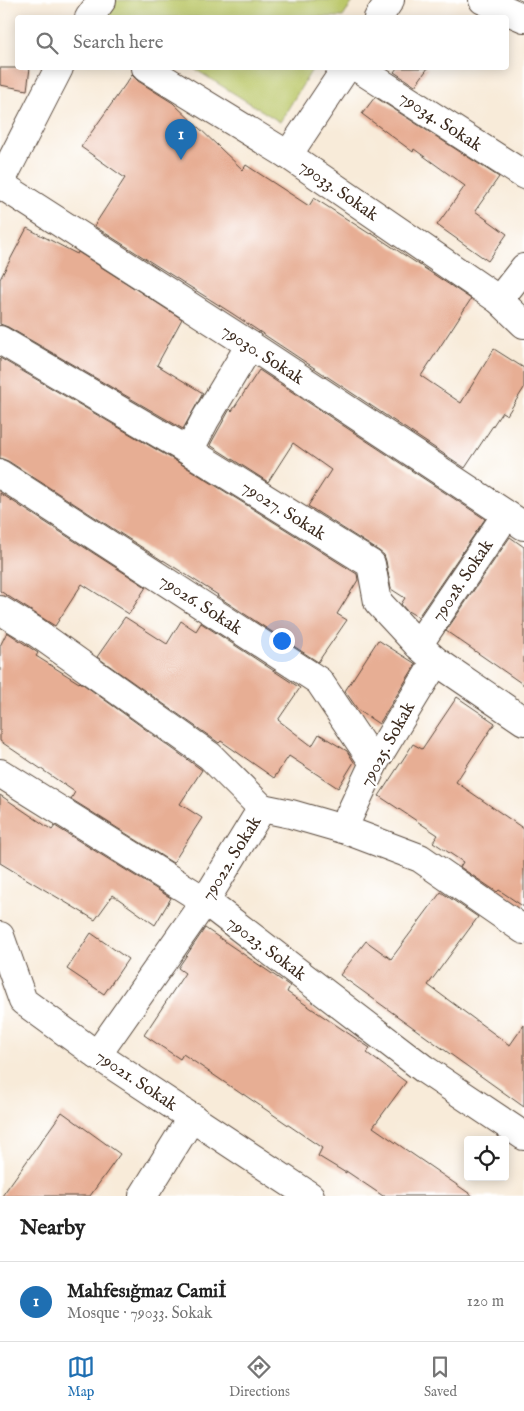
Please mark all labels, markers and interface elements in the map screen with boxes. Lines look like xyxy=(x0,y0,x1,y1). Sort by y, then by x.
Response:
search box xyxy=(15,15,509,70)
icon: search xyxy=(33,29,61,57)
text: Search here xyxy=(73,31,164,55)
street label: 79034. Sokak xyxy=(394,87,486,158)
pin: 1 xyxy=(165,119,197,160)
street label: 79033. Sokak xyxy=(294,155,383,227)
street label: 79030. Sokak xyxy=(216,320,308,391)
street label: 79027. Sokak xyxy=(237,476,330,547)
street label: 79028. Sokak xyxy=(427,535,499,626)
street label: 79026. Sokak xyxy=(154,570,247,641)
your location xyxy=(269,628,295,654)
street label: 79025. Sokak xyxy=(356,698,421,791)
street label: 79022. Sokak xyxy=(197,812,268,905)
street label: 79023. Sokak xyxy=(222,912,311,987)
street label: 79021. Sokak xyxy=(91,1045,182,1117)
map controls xyxy=(464,1136,509,1181)
button: locate xyxy=(464,1136,509,1181)
text: Nearby xyxy=(20,1215,85,1242)
text: Mahfesığmaz Camiİ xyxy=(67,1280,226,1304)
text: 1 xyxy=(33,1292,39,1312)
text: 120 m xyxy=(467,1292,504,1312)
text: Mosque · 79033. Sokak xyxy=(67,1304,212,1324)
tab: Map xyxy=(67,1353,95,1401)
tab: Directions xyxy=(229,1353,290,1401)
tab: Saved xyxy=(424,1353,457,1401)

